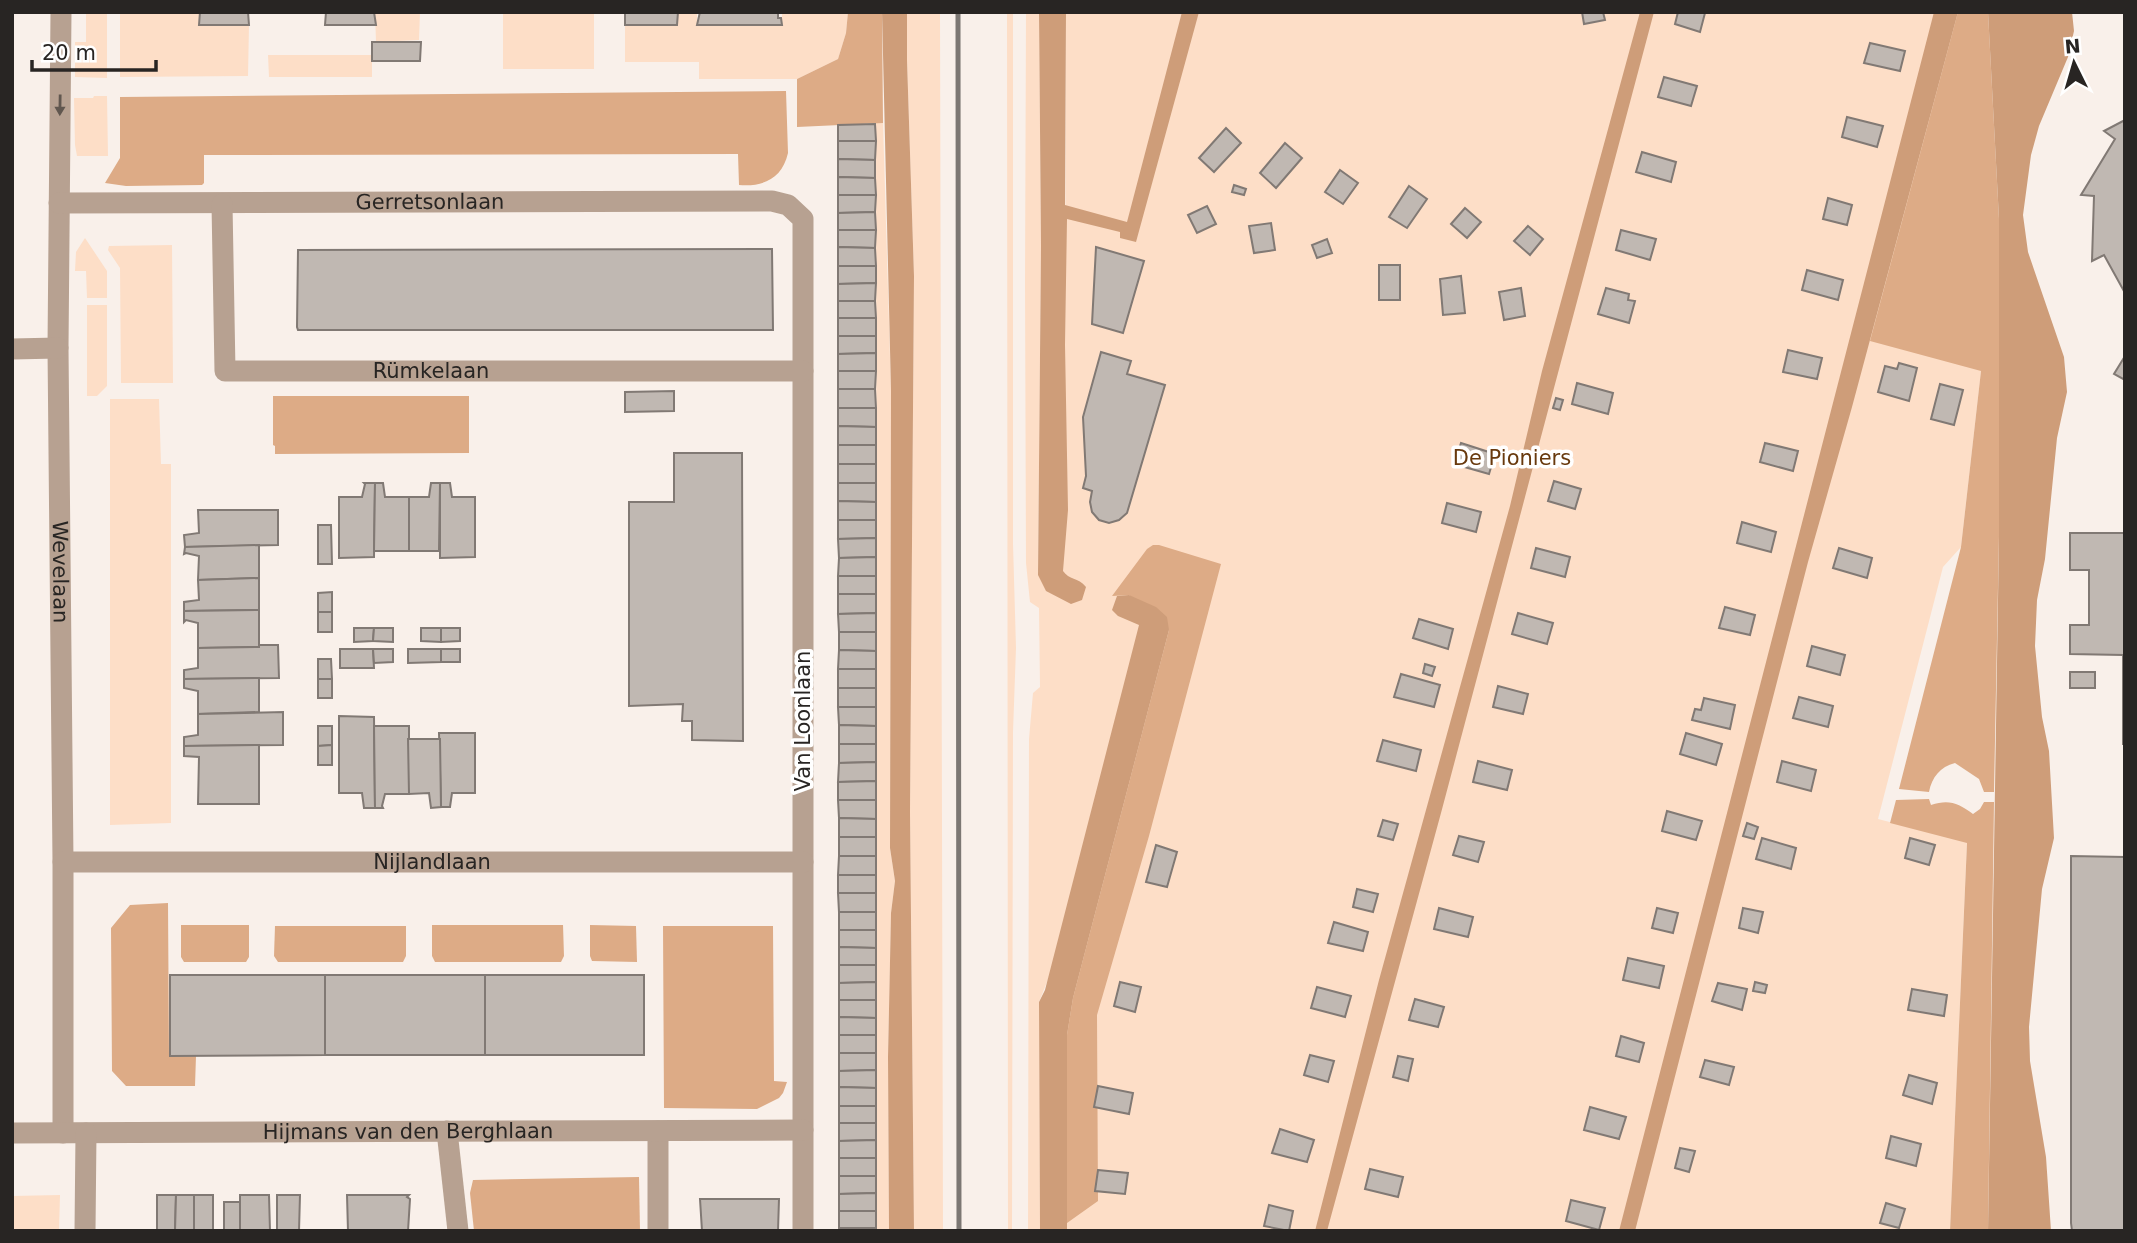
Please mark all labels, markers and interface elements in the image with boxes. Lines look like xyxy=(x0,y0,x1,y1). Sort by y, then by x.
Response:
scale bar xyxy=(32,28,156,72)
north arrow xyxy=(2039,28,2109,98)
text: N xyxy=(2064,34,2081,58)
text: 20 m xyxy=(42,41,96,65)
one-way arrow xyxy=(54,94,66,116)
street label: Gerretsonlaan xyxy=(356,190,504,214)
street label: Rümkelaan xyxy=(373,359,489,383)
park label: De Pioniers xyxy=(1453,446,1571,470)
street label: Wevelaan xyxy=(48,520,73,623)
street label: Van Loonlaan xyxy=(791,651,815,791)
street label: Nijlandlaan xyxy=(373,850,491,874)
street label: Hijmans van den Berghlaan xyxy=(263,1119,553,1144)

